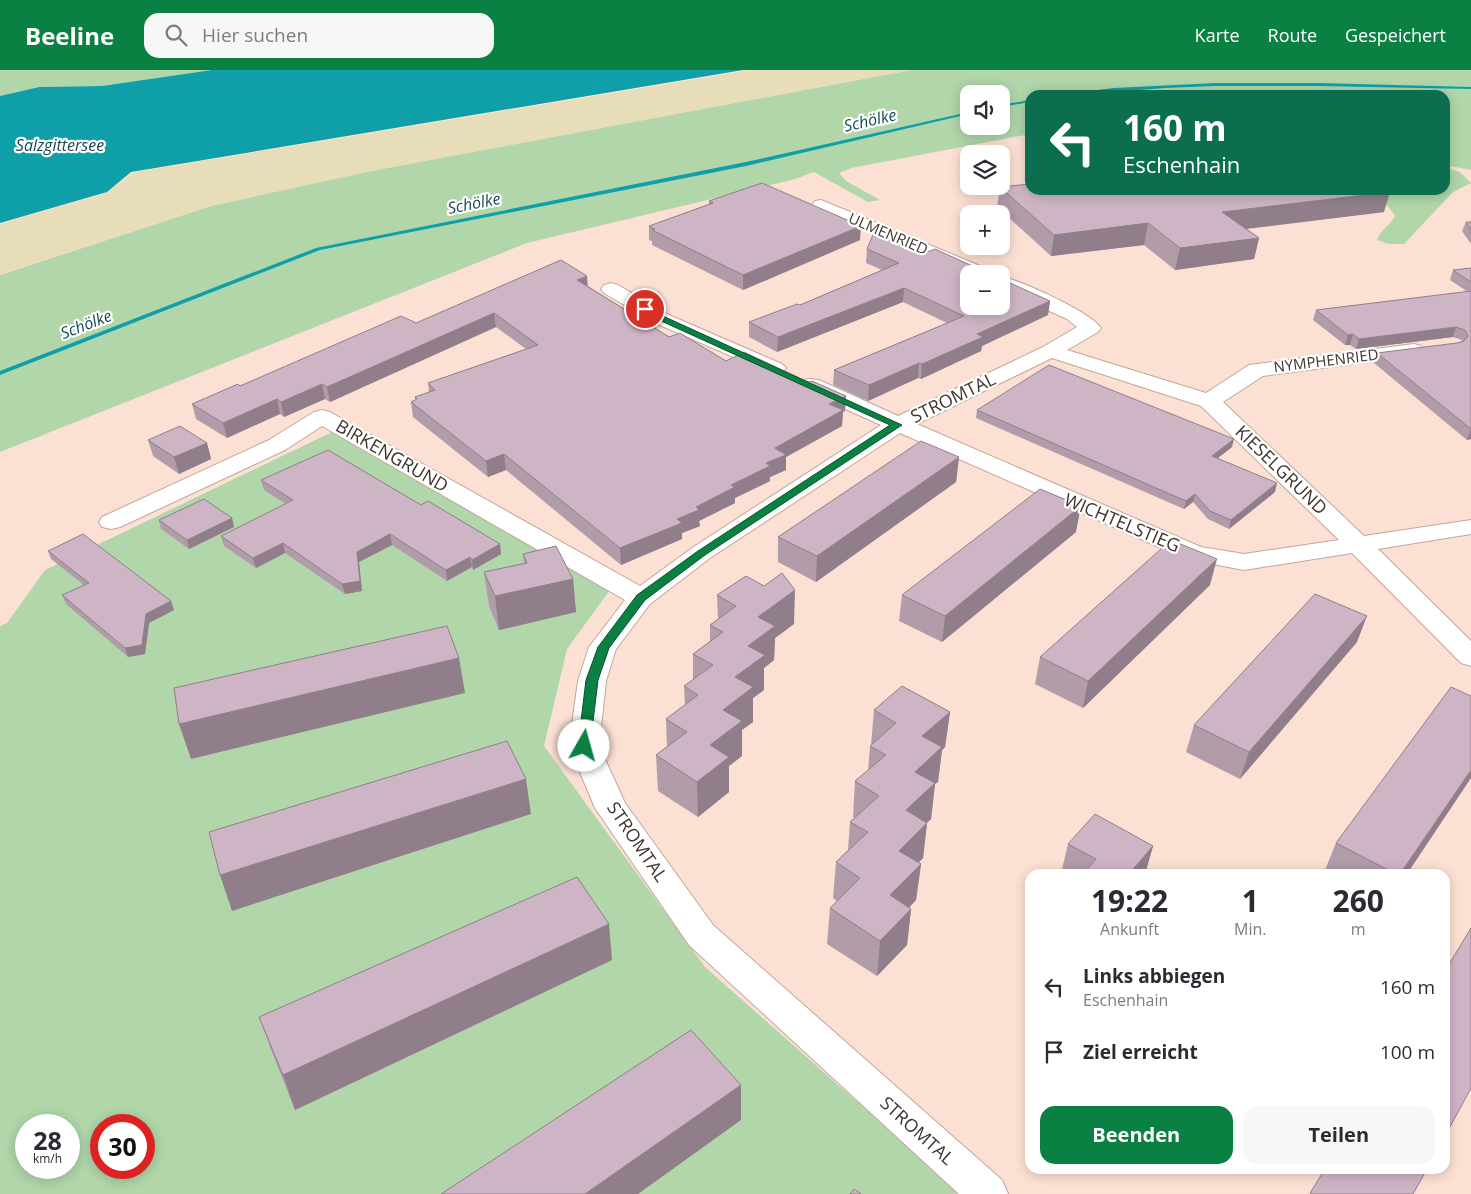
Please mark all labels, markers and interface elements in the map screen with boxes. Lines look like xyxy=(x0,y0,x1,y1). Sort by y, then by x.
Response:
search box xyxy=(144,13,494,58)
text: Beeline xyxy=(25,19,114,52)
icon: search xyxy=(162,21,190,49)
text: Hier suchen xyxy=(202,22,308,48)
text: Karte xyxy=(1195,23,1240,47)
text: Route xyxy=(1268,23,1317,47)
text: Gespeichert xyxy=(1345,23,1446,47)
map controls xyxy=(960,85,1010,315)
button: sound xyxy=(960,85,1010,135)
water label: Schölke xyxy=(842,103,899,137)
text: 160 m xyxy=(1123,104,1227,151)
icon: left xyxy=(1040,110,1105,175)
water label: Salzgittersee xyxy=(16,134,104,156)
button: layers xyxy=(960,145,1010,195)
text: Eschenhain xyxy=(1123,149,1240,179)
water label: Schölke xyxy=(446,187,502,219)
button: + xyxy=(960,205,1010,255)
street label: ULMENRIED xyxy=(846,207,931,259)
button: − xyxy=(960,265,1010,315)
pin xyxy=(624,288,666,330)
icon: arrive xyxy=(631,295,659,323)
water label: Schölke xyxy=(57,304,115,344)
street label: NYMPHENRIED xyxy=(1272,344,1379,376)
street label: STROMTAL xyxy=(906,366,999,428)
street label: BIRKENGRUND xyxy=(332,413,453,497)
street label: KIESELGRUND xyxy=(1230,419,1333,519)
street label: WICHTELSTIEG xyxy=(1061,487,1184,557)
position arrow xyxy=(557,719,609,771)
street label: STROMTAL xyxy=(602,797,673,886)
text: 19:22 xyxy=(1091,880,1168,921)
text: 1 xyxy=(1242,880,1259,921)
text: 260 xyxy=(1333,880,1384,921)
text: Ankunft xyxy=(1100,918,1159,940)
text: Min. xyxy=(1234,918,1267,940)
text: m xyxy=(1351,918,1366,940)
text: Links abbiegen xyxy=(1083,963,1225,989)
icon: left xyxy=(1040,973,1068,1001)
text: 160 m xyxy=(1380,974,1435,1000)
text: Eschenhain xyxy=(1083,989,1168,1011)
icon: arrive xyxy=(1040,1038,1068,1066)
text: Ziel erreicht xyxy=(1083,1039,1198,1065)
text: 100 m xyxy=(1380,1039,1435,1065)
street label: STROMTAL xyxy=(876,1091,960,1170)
button: Beenden xyxy=(1040,1106,1233,1164)
button: Teilen xyxy=(1243,1106,1435,1164)
speed limit sign: 30 xyxy=(90,1114,155,1179)
text: 28 xyxy=(33,1123,62,1157)
text: km/h xyxy=(33,1150,62,1167)

